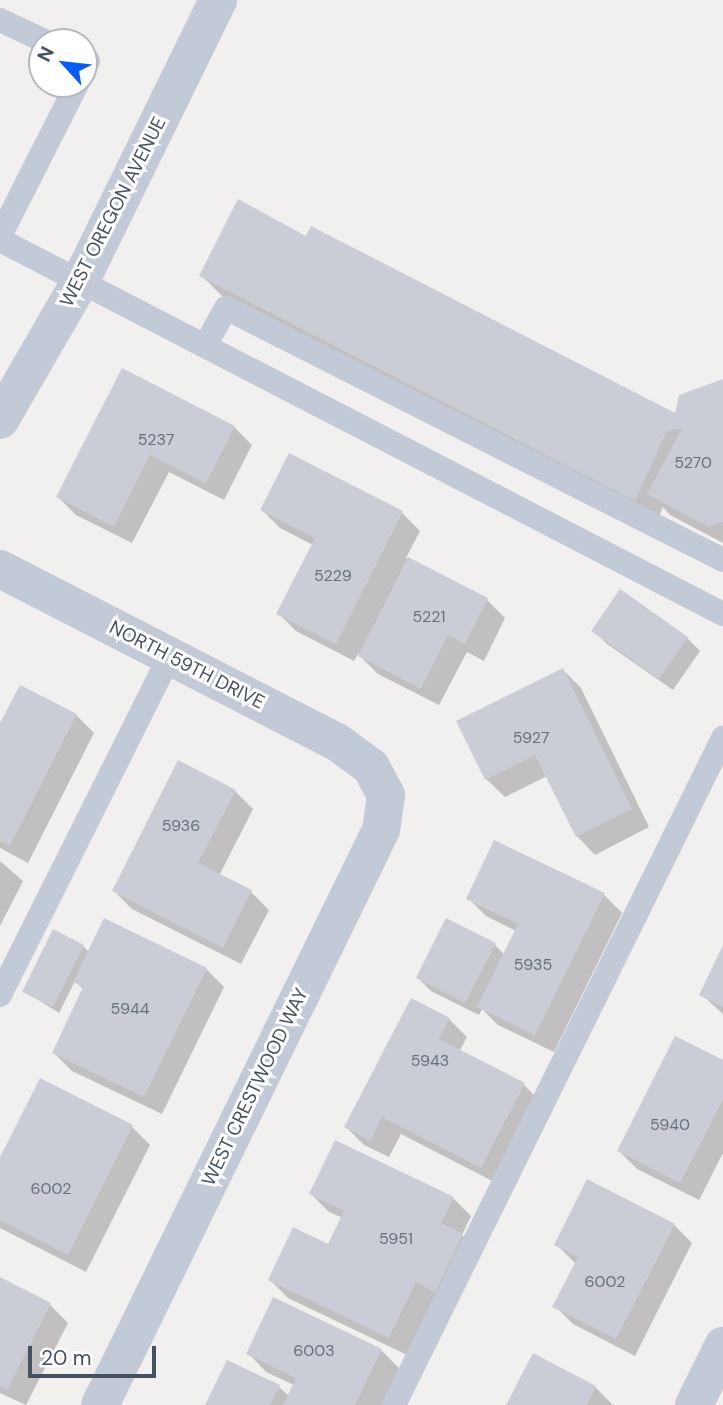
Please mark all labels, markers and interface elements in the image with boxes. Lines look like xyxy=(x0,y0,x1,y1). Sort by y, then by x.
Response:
north arrow xyxy=(28,28,98,98)
text: N xyxy=(31,42,60,66)
street label: WEST OREGON AVENUE xyxy=(55,113,171,311)
house number: 5237 xyxy=(138,430,174,450)
house number: 5270 xyxy=(674,453,712,473)
house number: 5229 xyxy=(314,566,352,586)
house number: 5221 xyxy=(413,607,445,627)
street label: NORTH 59TH DRIVE xyxy=(106,616,268,714)
house number: 5927 xyxy=(513,728,549,748)
house number: 5936 xyxy=(162,816,200,836)
house number: 5935 xyxy=(514,955,552,975)
street label: WEST CRESTWOOD WAY xyxy=(197,984,313,1190)
house number: 5944 xyxy=(111,999,149,1019)
house number: 5943 xyxy=(411,1051,449,1071)
house number: 5940 xyxy=(650,1115,690,1135)
house number: 6002 xyxy=(31,1179,71,1199)
house number: 5951 xyxy=(379,1229,413,1249)
house number: 6002 xyxy=(585,1272,625,1292)
scale bar xyxy=(32,1332,159,1376)
house number: 6003 xyxy=(293,1341,335,1361)
text: 20 m xyxy=(41,1344,92,1372)

